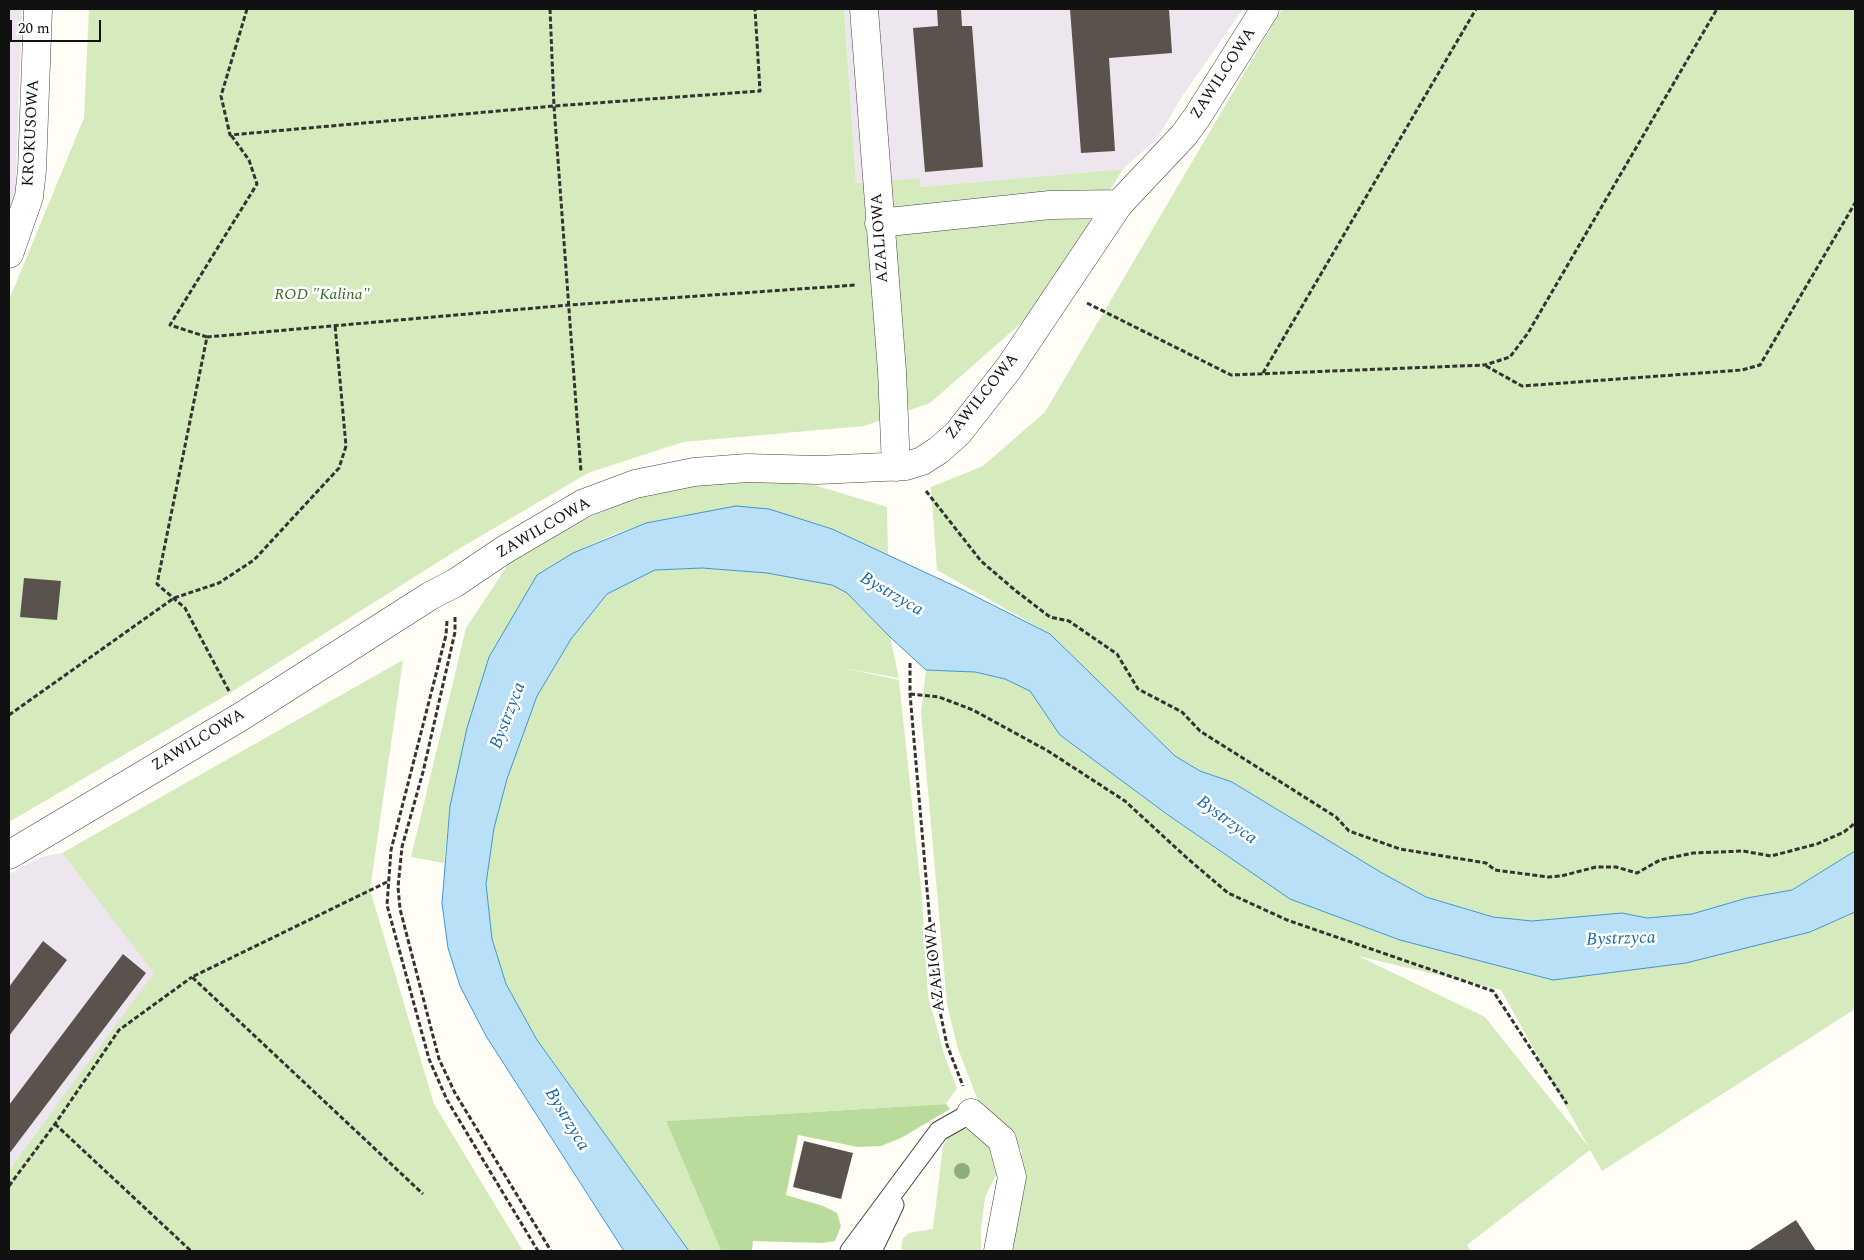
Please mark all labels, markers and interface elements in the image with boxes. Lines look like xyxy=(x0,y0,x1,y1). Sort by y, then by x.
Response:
scale bar xyxy=(12,10,104,42)
text: 20 m xyxy=(18,17,50,40)
street label: ZAWILCOWA xyxy=(1187,25,1261,123)
street label: KROKUSOWA xyxy=(20,79,44,187)
street label: AZALIOWA xyxy=(868,192,894,284)
park label: ROD "Kalina" xyxy=(274,286,370,306)
street label: ZAWILCOWA xyxy=(942,350,1024,444)
street label: ZAWILCOWA xyxy=(494,494,594,564)
water label: Bystrzyca xyxy=(855,568,927,622)
water label: Bystrzyca xyxy=(486,680,532,752)
street label: ZAWILCOWA xyxy=(149,706,249,776)
water label: Bystrzyca xyxy=(1191,792,1261,850)
street label: AZALIOWA xyxy=(922,921,950,1013)
water label: Bystrzyca xyxy=(1586,928,1656,952)
water label: Bystrzyca xyxy=(539,1085,593,1155)

